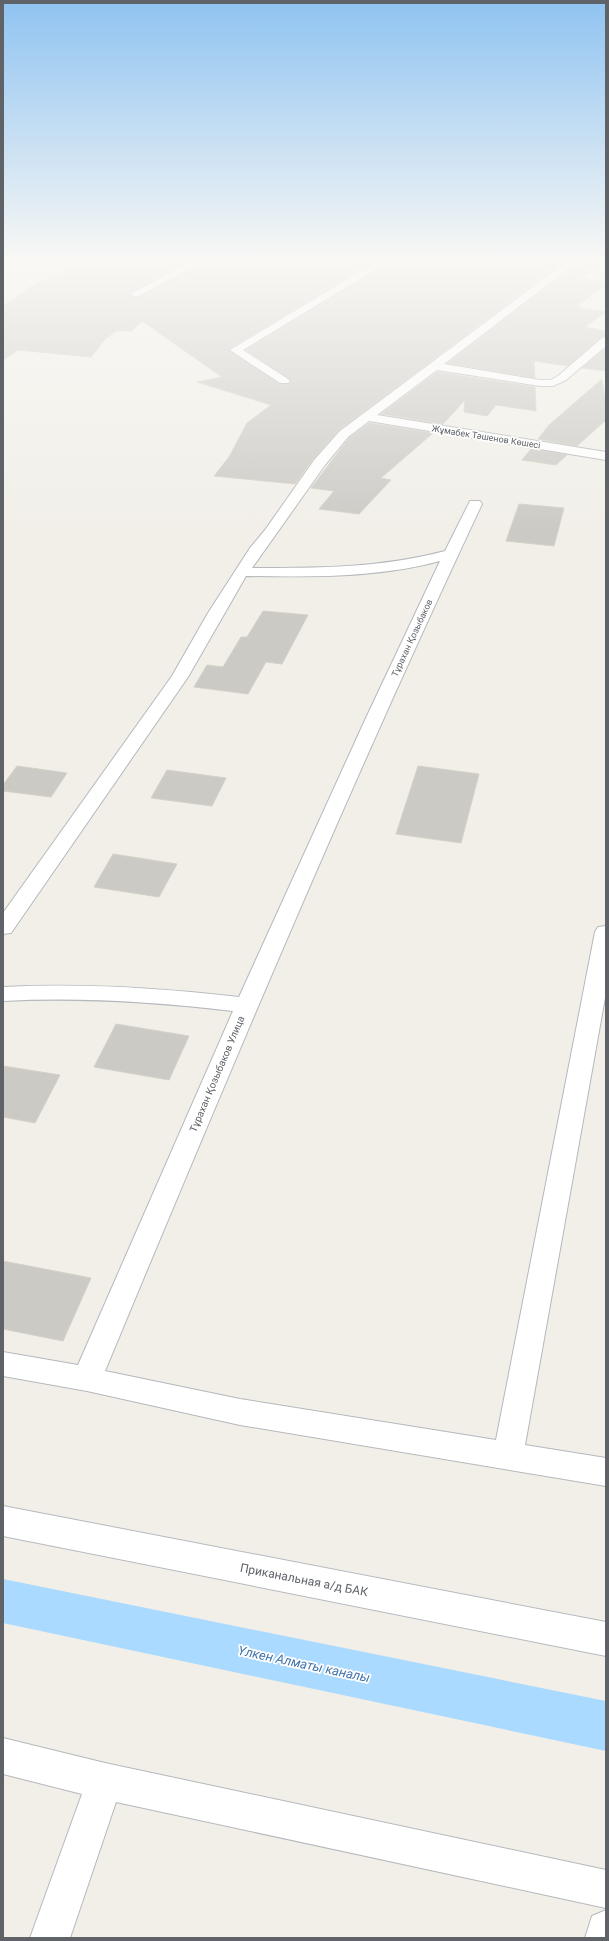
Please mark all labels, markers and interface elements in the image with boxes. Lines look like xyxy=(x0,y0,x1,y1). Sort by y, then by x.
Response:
street label: Жұмабек Тәшенов Көшесі xyxy=(431,423,541,451)
street label: Тұрахан Қозыбаков xyxy=(390,598,434,678)
street label: Тұрахан Қозыбаков Улица xyxy=(187,1014,247,1134)
street label: Приканальная а/д БАК xyxy=(239,1561,369,1599)
water label: Үлкен Алматы каналы xyxy=(237,1643,371,1685)

